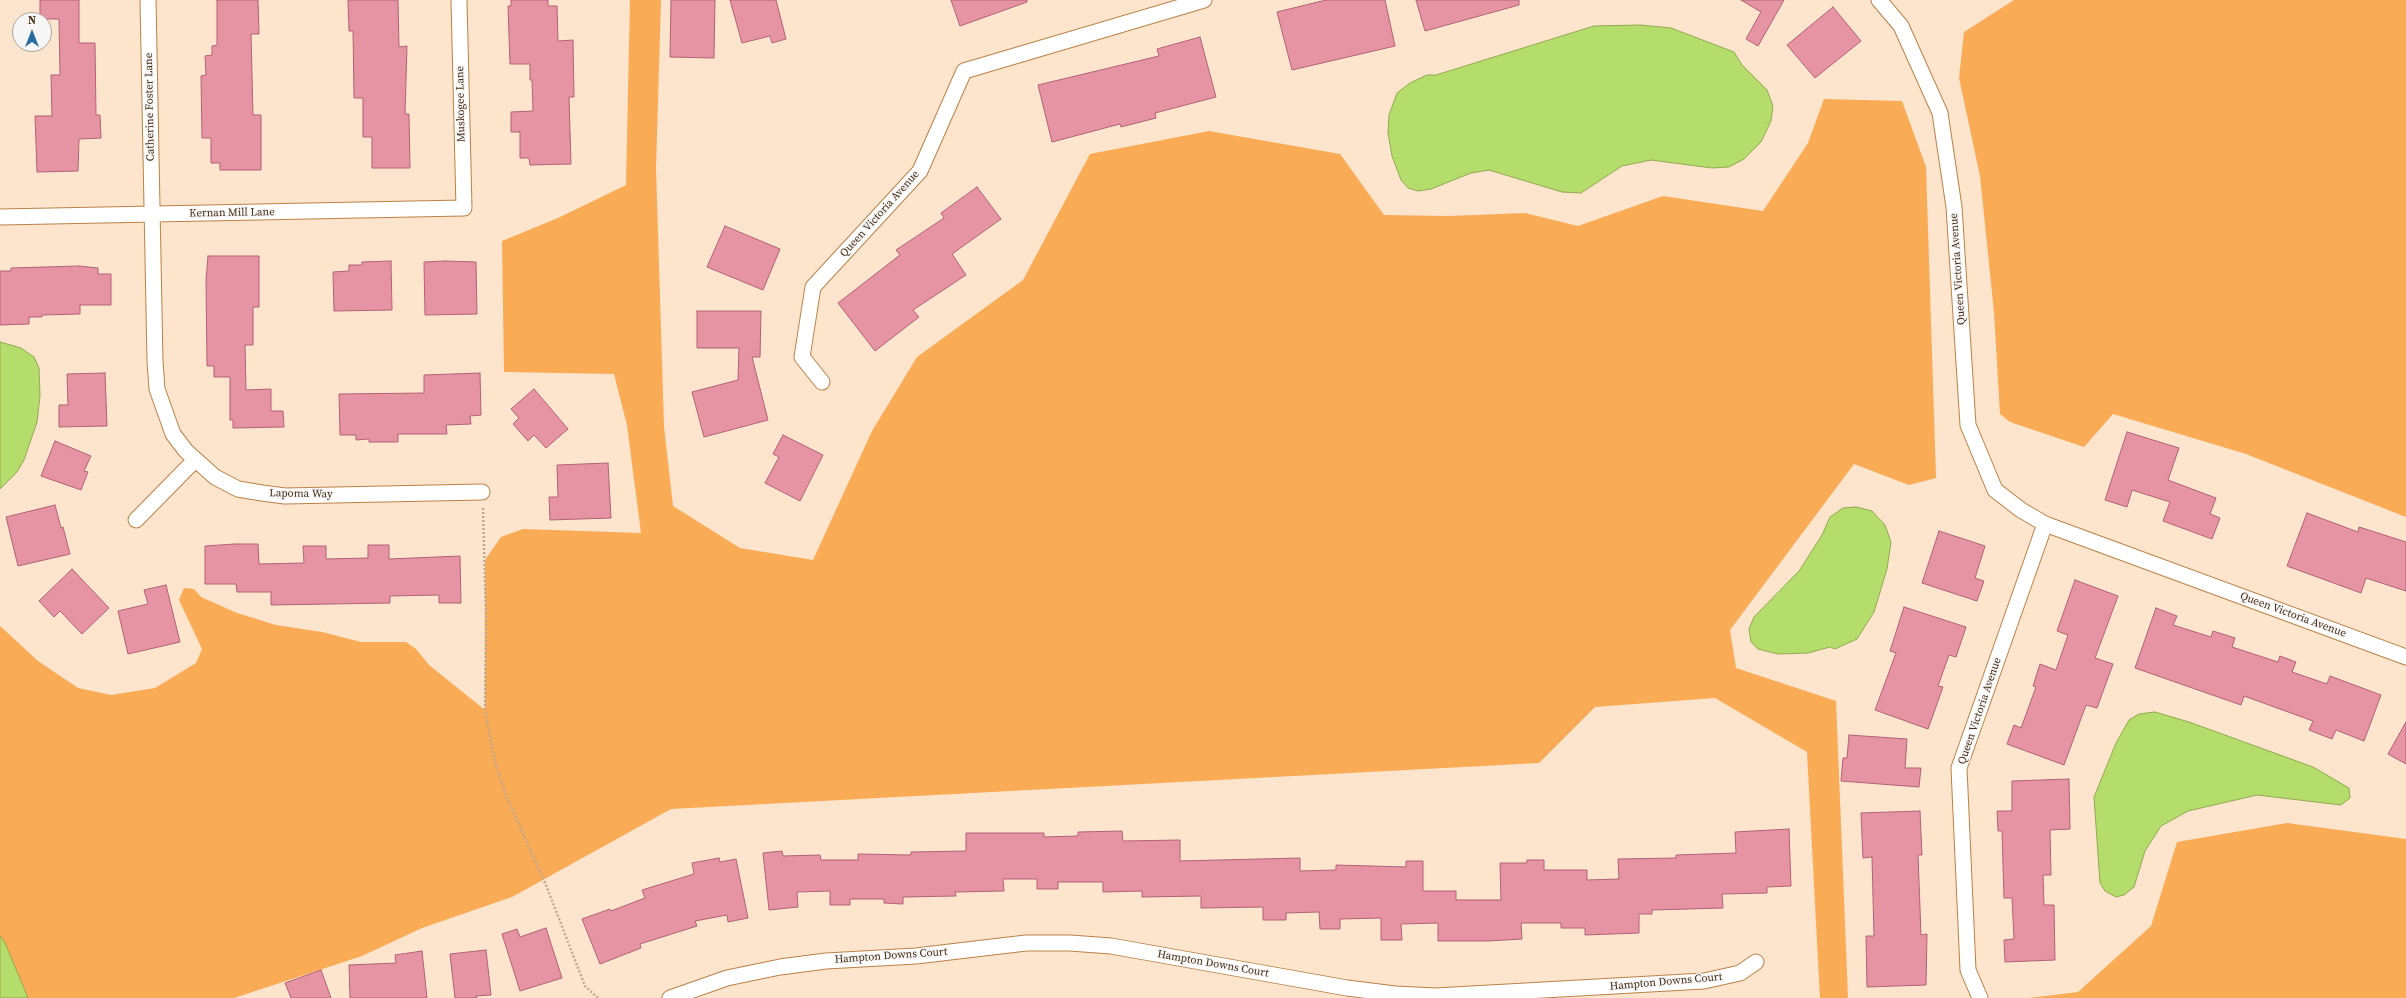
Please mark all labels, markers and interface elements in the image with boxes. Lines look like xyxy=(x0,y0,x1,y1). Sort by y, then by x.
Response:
north arrow xyxy=(12,12,52,52)
text: N xyxy=(28,13,36,28)
street label: Catherine Foster Lane xyxy=(142,53,158,161)
street label: Muskogee Lane xyxy=(454,66,468,142)
street label: Queen Victoria Avenue xyxy=(838,168,922,260)
street label: Kernan Mill Lane xyxy=(189,206,275,220)
street label: Queen Victoria Avenue xyxy=(1948,213,1968,325)
street label: Lapoma Way xyxy=(269,487,333,501)
street label: Queen Victoria Avenue xyxy=(2238,590,2348,640)
street label: Queen Victoria Avenue xyxy=(1956,656,2004,766)
street label: Hampton Downs Court xyxy=(834,945,948,967)
street label: Hampton Downs Court xyxy=(1156,948,1270,980)
street label: Hampton Downs Court xyxy=(1609,971,1723,993)

